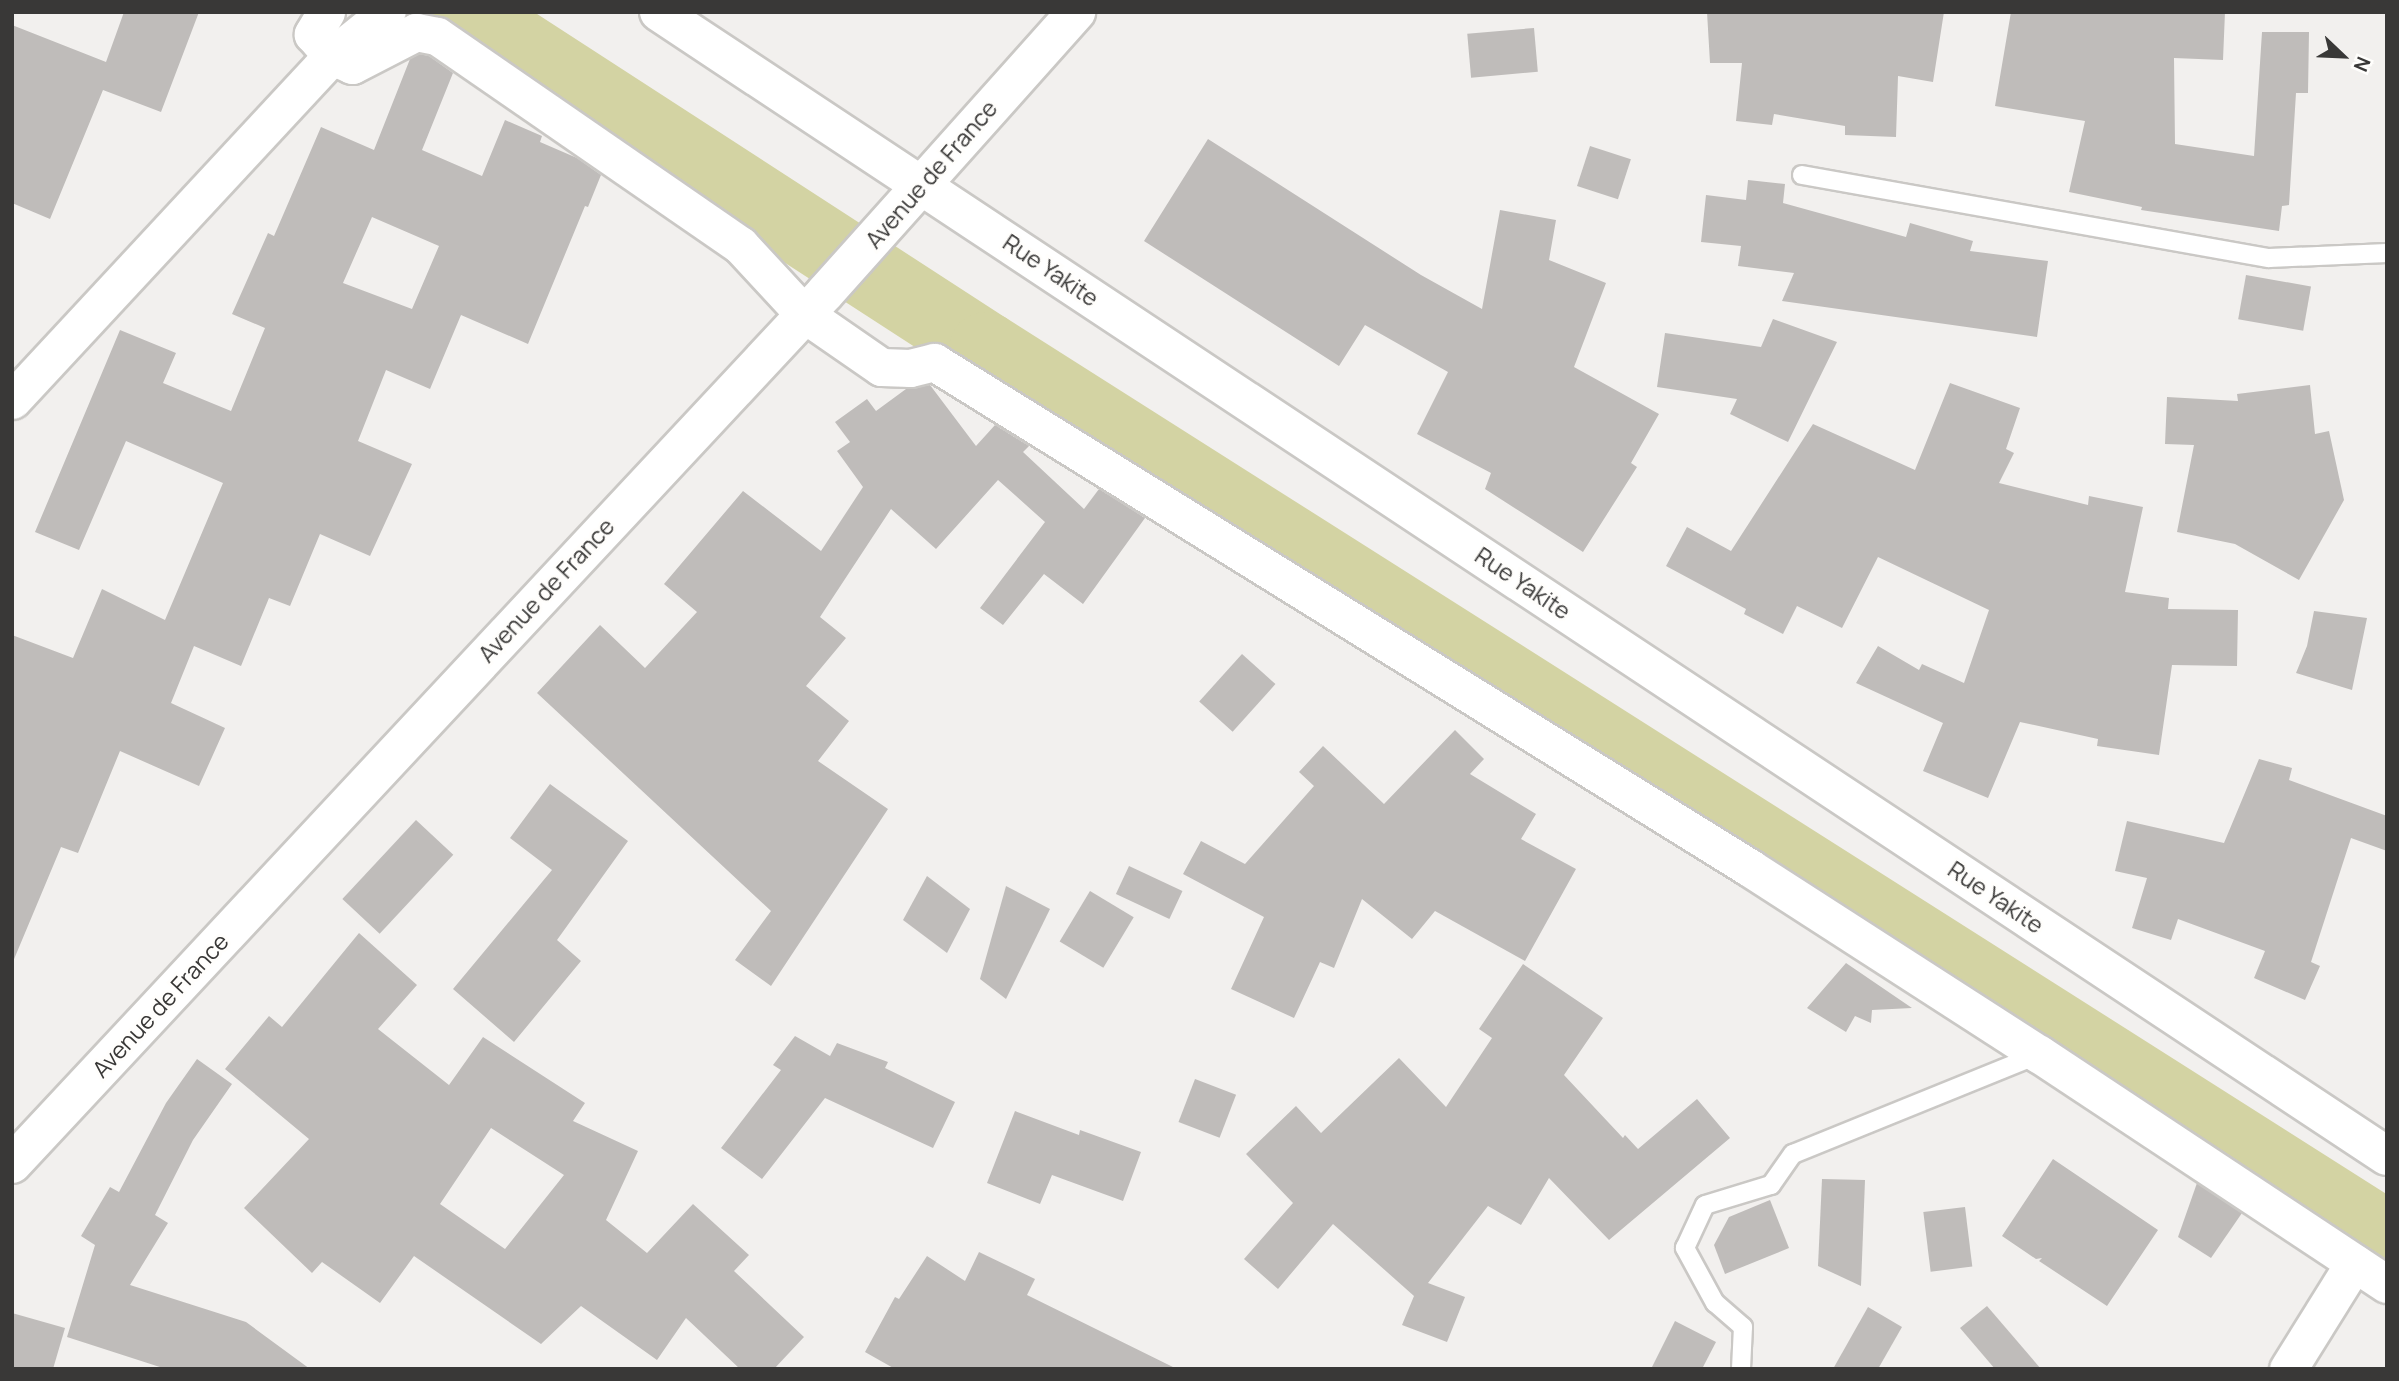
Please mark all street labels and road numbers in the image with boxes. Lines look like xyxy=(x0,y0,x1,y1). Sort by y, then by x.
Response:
street label: Avenue de France xyxy=(859,95,1003,253)
street label: Rue Yakite xyxy=(998,228,1104,312)
street label: Avenue de France xyxy=(472,512,620,668)
street label: Rue Yakite xyxy=(1470,541,1576,625)
street label: Rue Yakite xyxy=(1943,855,2049,939)
street label: Avenue de France xyxy=(86,927,234,1083)

